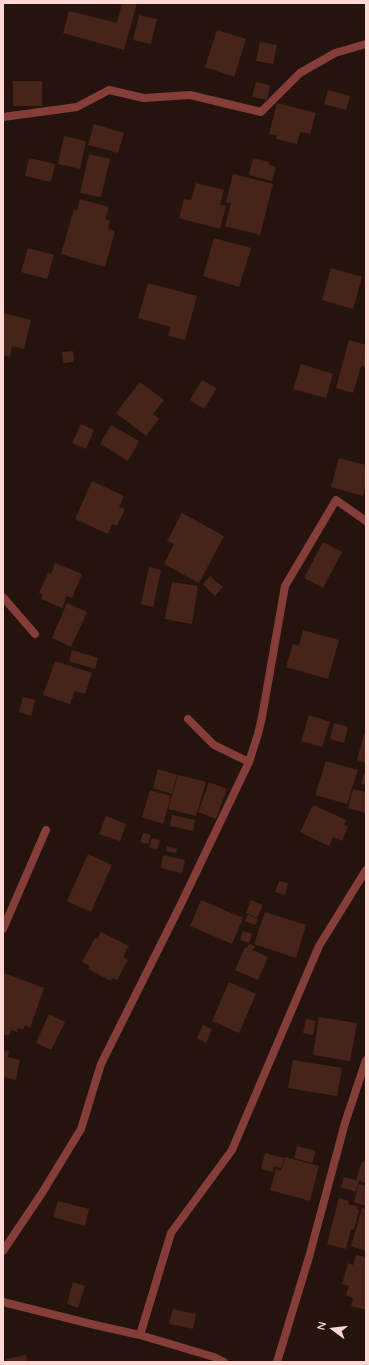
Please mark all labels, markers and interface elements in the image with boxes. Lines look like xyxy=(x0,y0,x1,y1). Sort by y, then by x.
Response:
north arrow xyxy=(313,1309,353,1349)
text: N xyxy=(314,1320,329,1332)

